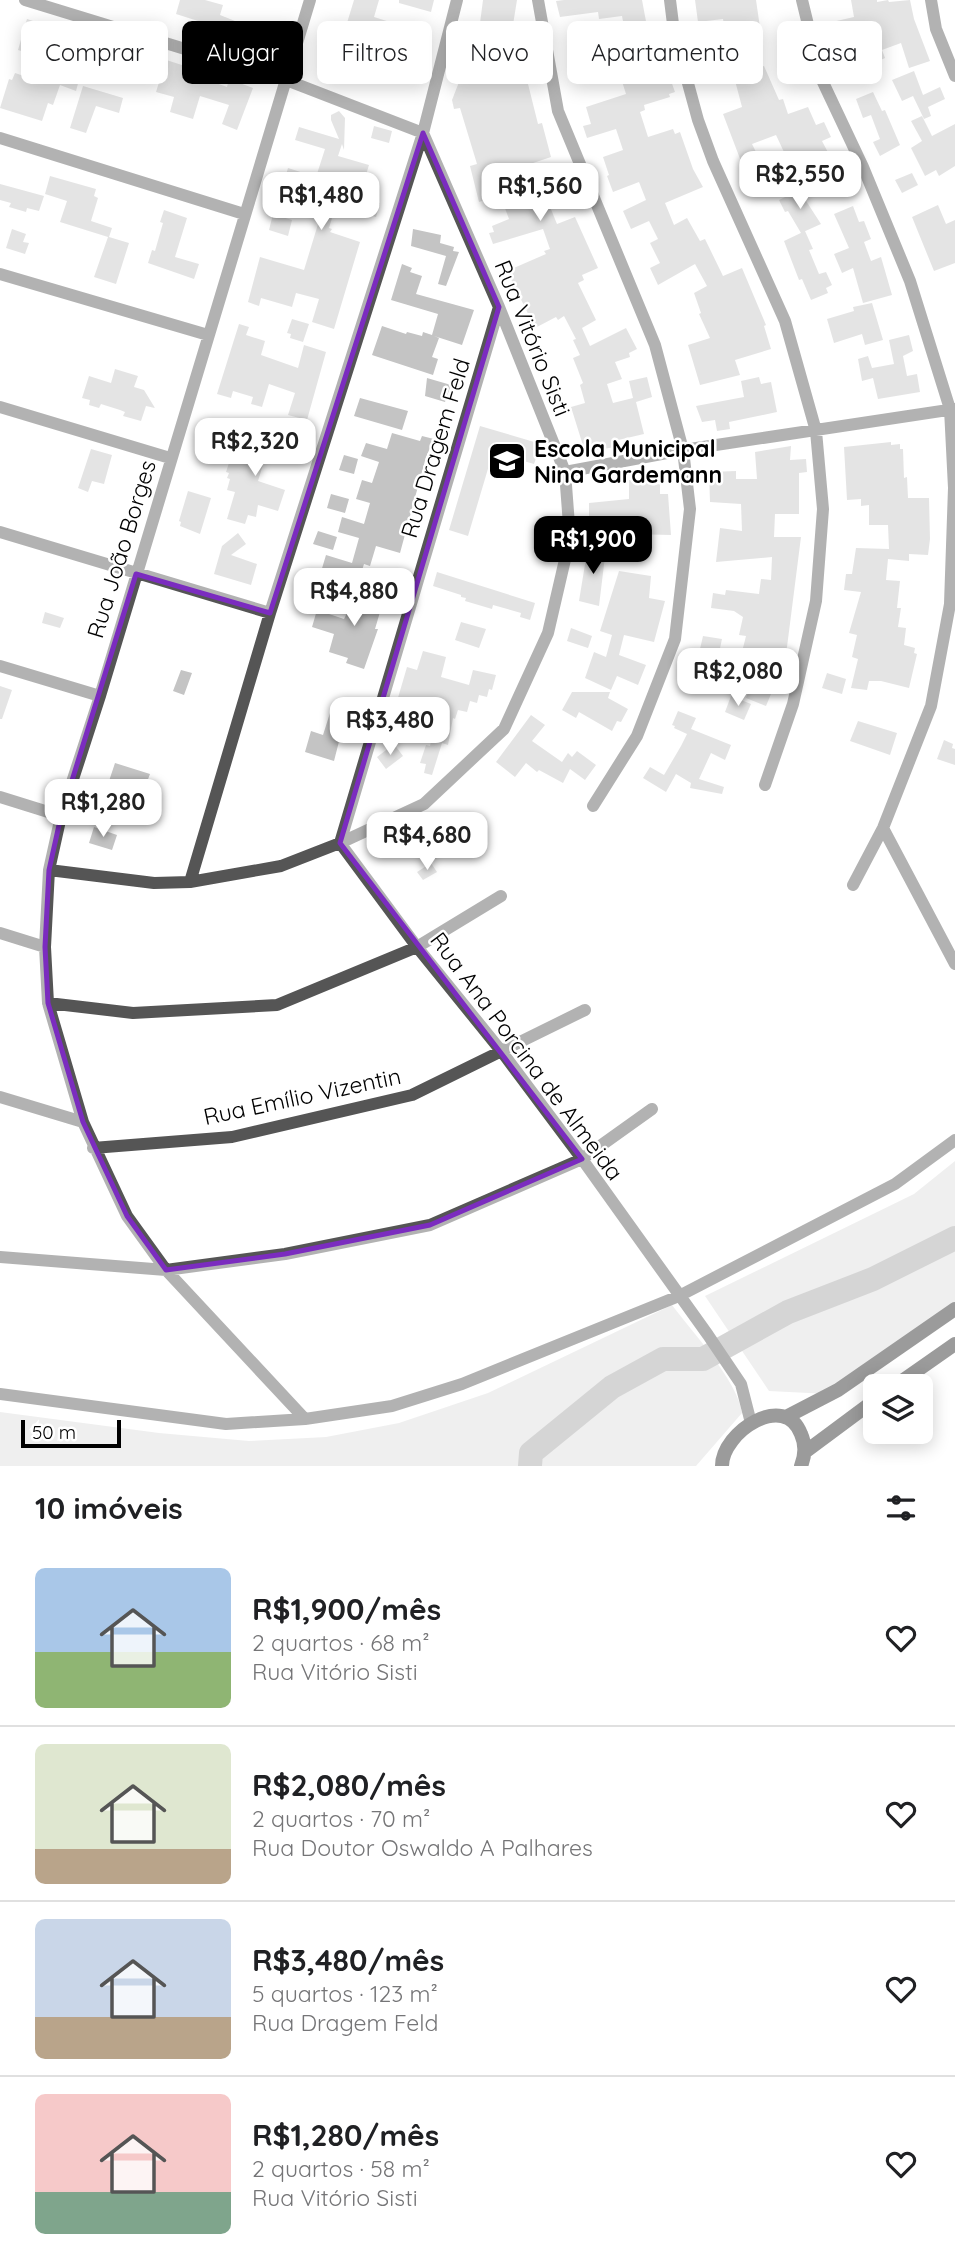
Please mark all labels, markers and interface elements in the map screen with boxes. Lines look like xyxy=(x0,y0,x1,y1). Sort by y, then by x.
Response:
chip: Comprar xyxy=(21,21,168,84)
chip: Alugar xyxy=(182,21,303,84)
chip: Filtros xyxy=(317,21,432,84)
chip: Novo xyxy=(446,21,553,84)
chip: Apartamento xyxy=(567,21,763,84)
chip: Casa xyxy=(777,21,882,84)
pin: R$2,550 xyxy=(735,152,865,211)
text: R$2,550 xyxy=(755,159,845,188)
pin: R$1,560 xyxy=(475,164,605,223)
text: R$1,560 xyxy=(498,171,582,200)
pin: R$1,480 xyxy=(256,173,386,232)
text: R$1,480 xyxy=(278,180,364,209)
street label: Rua Vitório Sisti xyxy=(489,256,577,420)
street label: Rua Dragem Feld xyxy=(394,355,476,541)
pin: R$2,320 xyxy=(190,419,320,478)
text: R$2,320 xyxy=(211,426,299,455)
place label: Escola Municipal Nina Gardemann xyxy=(534,434,722,489)
school or university icon: Escola Municipal Nina Gardemann xyxy=(486,440,528,482)
street label: Rua João Borges xyxy=(80,456,162,642)
pin: R$1,900 xyxy=(528,516,658,576)
text: R$1,900 xyxy=(550,524,636,553)
pin: R$4,880 xyxy=(289,568,419,628)
text: R$4,880 xyxy=(310,576,398,605)
pin: R$2,080 xyxy=(673,648,803,708)
text: R$2,080 xyxy=(693,656,783,685)
pin: R$3,480 xyxy=(325,698,455,757)
text: R$3,480 xyxy=(346,705,434,734)
pin: R$1,280 xyxy=(38,780,168,839)
text: R$1,280 xyxy=(61,787,145,816)
pin: R$4,680 xyxy=(362,812,492,872)
text: R$4,680 xyxy=(383,820,471,849)
street label: Rua Ana Porcina de Almeida xyxy=(424,926,630,1186)
street label: Rua Emílio Vizentin xyxy=(201,1061,403,1131)
map controls xyxy=(863,1374,933,1444)
button: layers xyxy=(863,1374,933,1444)
scale bar xyxy=(21,1417,121,1449)
text: 50 m xyxy=(32,1420,76,1444)
text: 10 imóveis xyxy=(35,1489,183,1527)
icon: filters xyxy=(882,1489,920,1527)
text: R$1,900/mês xyxy=(252,1590,441,1628)
icon: home xyxy=(91,1596,175,1680)
icon: heart xyxy=(882,1619,920,1657)
text: 2 quartos · 68 m² xyxy=(252,1628,430,1657)
text: Rua Vitório Sisti xyxy=(252,1657,418,1686)
text: R$2,080/mês xyxy=(252,1766,446,1804)
icon: home xyxy=(91,1772,175,1856)
icon: heart xyxy=(882,1795,920,1833)
text: 2 quartos · 70 m² xyxy=(252,1804,430,1833)
text: Rua Doutor Oswaldo A Palhares xyxy=(252,1833,593,1862)
text: R$3,480/mês xyxy=(252,1941,444,1979)
icon: home xyxy=(91,1947,175,2031)
icon: heart xyxy=(882,1970,920,2008)
text: 5 quartos · 123 m² xyxy=(252,1979,438,2008)
text: Rua Dragem Feld xyxy=(252,2008,438,2037)
text: R$1,280/mês xyxy=(252,2116,439,2154)
icon: home xyxy=(91,2122,175,2206)
icon: heart xyxy=(882,2145,920,2183)
text: 2 quartos · 58 m² xyxy=(252,2154,430,2183)
text: Rua Vitório Sisti xyxy=(252,2183,418,2212)

